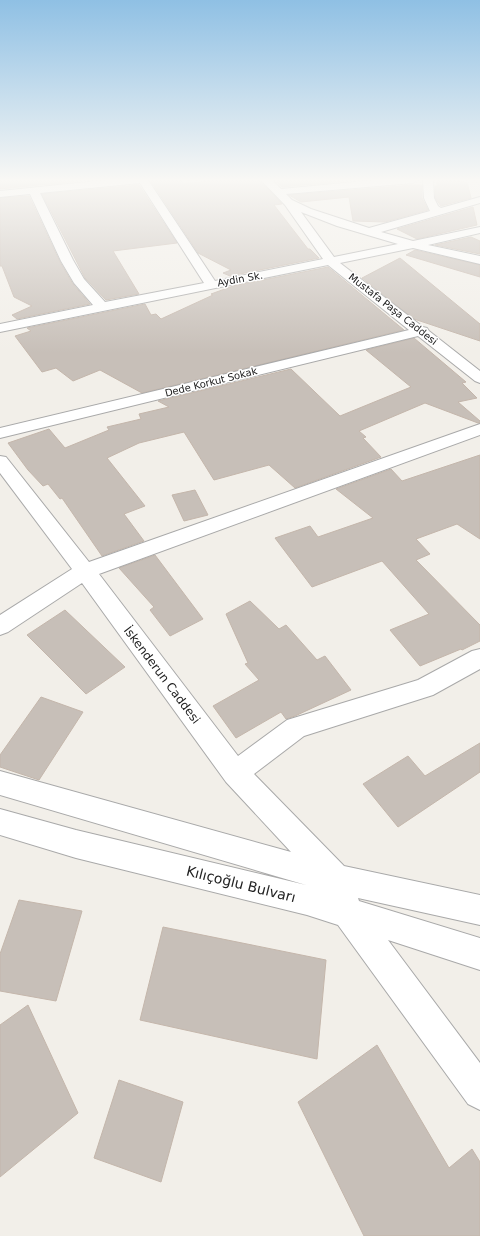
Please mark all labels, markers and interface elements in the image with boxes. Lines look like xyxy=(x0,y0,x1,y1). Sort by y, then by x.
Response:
street label: Aydin Sk. xyxy=(216,270,264,288)
street label: Mustafa Paşa Caddesi xyxy=(347,271,439,347)
street label: Dede Korkut Sokak xyxy=(164,365,258,399)
street label: İskenderun Caddesi xyxy=(121,623,204,726)
street label: Kılıçoğlu Bulvarı xyxy=(185,863,297,905)

